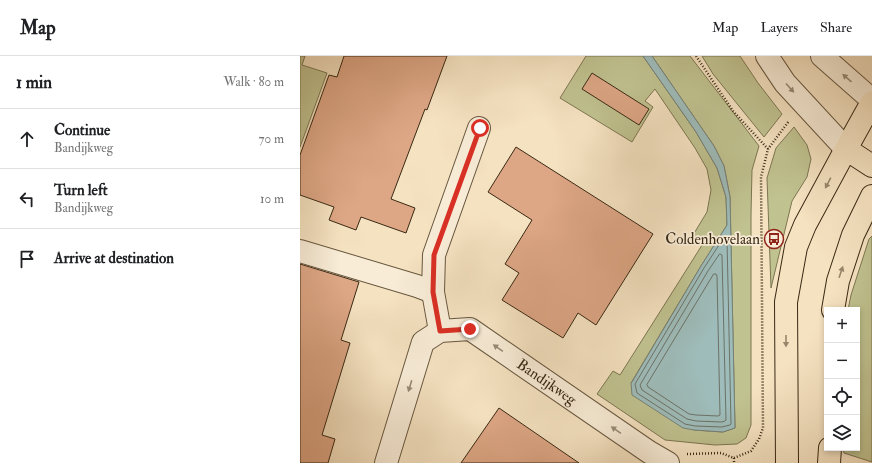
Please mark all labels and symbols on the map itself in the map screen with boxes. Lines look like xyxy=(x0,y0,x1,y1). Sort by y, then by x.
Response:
one-way arrow xyxy=(842,73,852,82)
one-way arrow xyxy=(785,83,794,93)
route start xyxy=(471,119,489,137)
one-way arrow xyxy=(824,177,831,189)
bus stop icon: Coldenhovelaan xyxy=(763,228,785,250)
place label: Coldenhovelaan xyxy=(665,230,760,249)
one-way arrow xyxy=(838,265,844,277)
route end xyxy=(461,320,479,338)
one-way arrow xyxy=(783,335,789,348)
one-way arrow xyxy=(493,344,503,352)
street label: Bandijkweg xyxy=(513,355,581,410)
one-way arrow xyxy=(407,380,413,392)
one-way arrow xyxy=(611,426,622,434)

